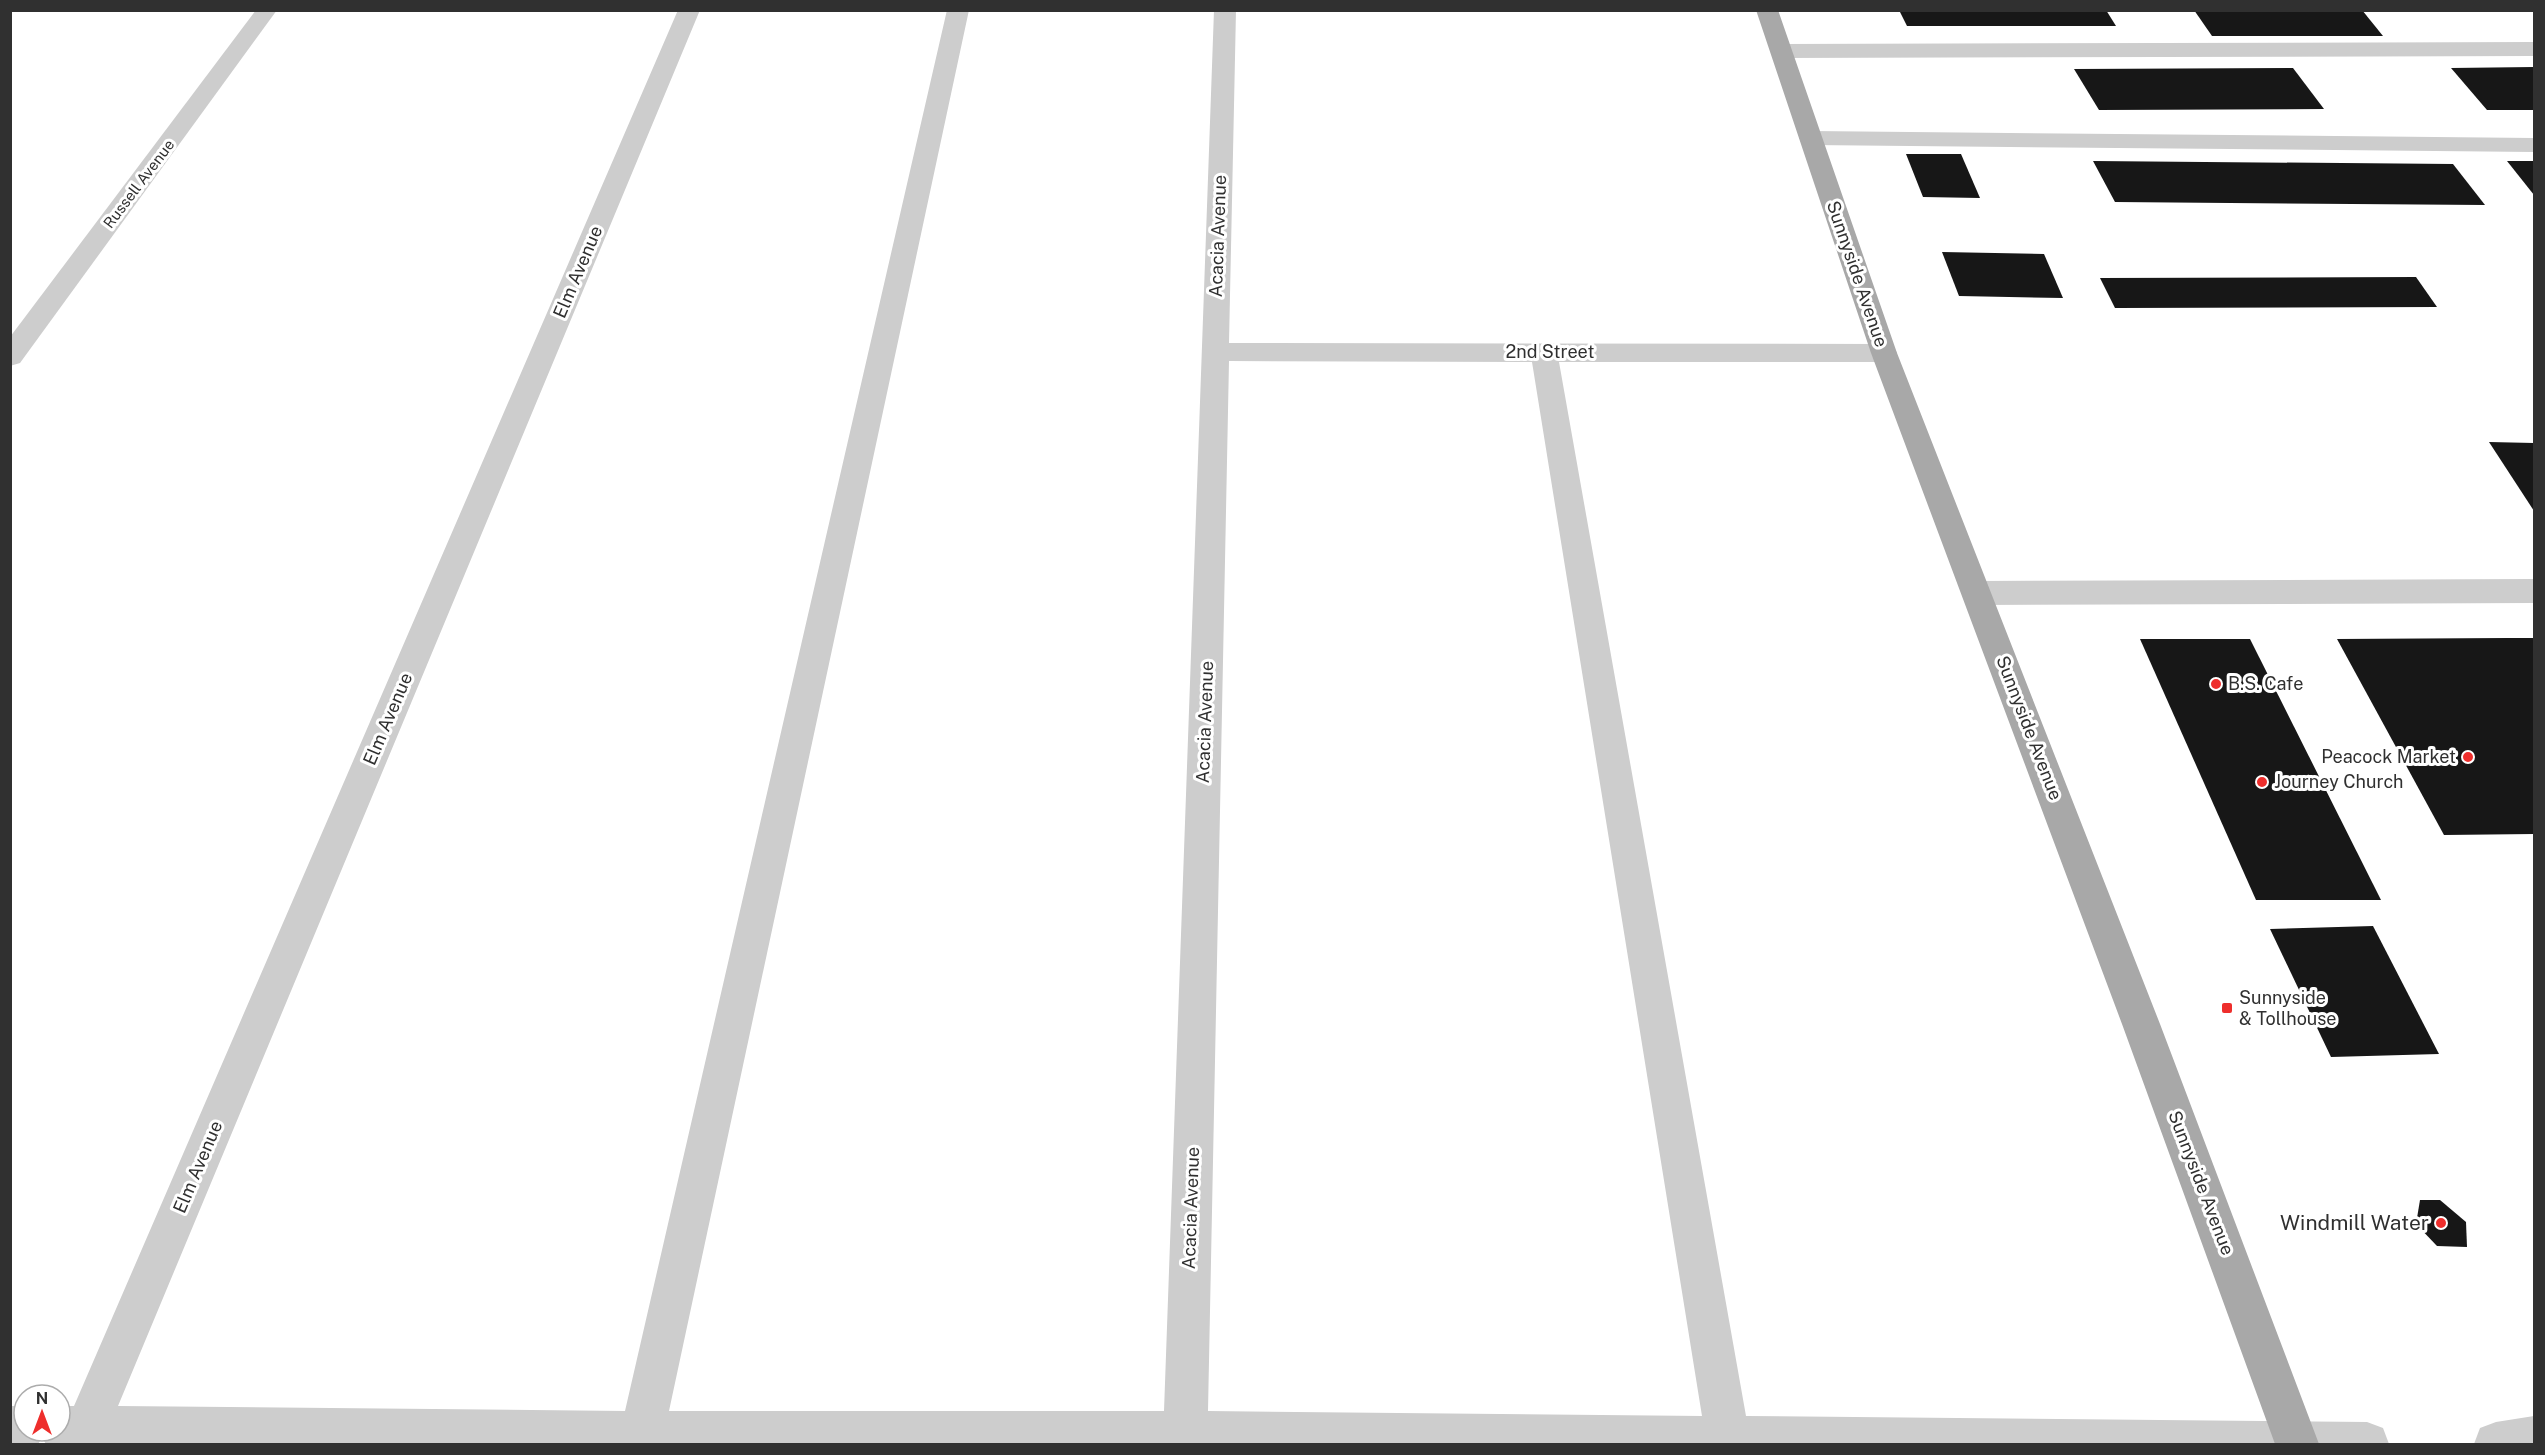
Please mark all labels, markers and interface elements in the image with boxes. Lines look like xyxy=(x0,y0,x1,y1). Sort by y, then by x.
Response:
street label: Russell Avenue xyxy=(100,136,177,231)
street label: Acacia Avenue xyxy=(1205,174,1230,298)
street label: Sunnyside Avenue xyxy=(1823,198,1892,350)
street label: Elm Avenue xyxy=(549,223,606,321)
street label: 2nd Street xyxy=(1506,341,1594,362)
street label: Sunnyside Avenue xyxy=(1992,653,2067,803)
street label: Acacia Avenue xyxy=(1192,660,1217,784)
street label: Elm Avenue xyxy=(359,670,416,768)
place label: B.S. Cafe xyxy=(2228,673,2303,694)
marker: B.S. Cafe xyxy=(2209,677,2223,691)
place label: Peacock Market xyxy=(2321,746,2456,767)
marker: Peacock Market xyxy=(2461,750,2475,764)
place label: Journey Church xyxy=(2274,771,2403,792)
marker: Journey Church xyxy=(2255,775,2269,789)
place label: Sunnyside & Tollhouse xyxy=(2239,987,2337,1029)
marker: Sunnyside & Tollhouse xyxy=(2220,1001,2234,1015)
street label: Sunnyside Avenue xyxy=(2164,1108,2239,1258)
street label: Elm Avenue xyxy=(169,1118,226,1216)
street label: Acacia Avenue xyxy=(1178,1146,1203,1270)
place label: Windmill Water xyxy=(2280,1210,2429,1235)
marker: Windmill Water xyxy=(2434,1216,2448,1230)
north arrow xyxy=(12,1383,72,1443)
text: N xyxy=(36,1389,48,1408)

